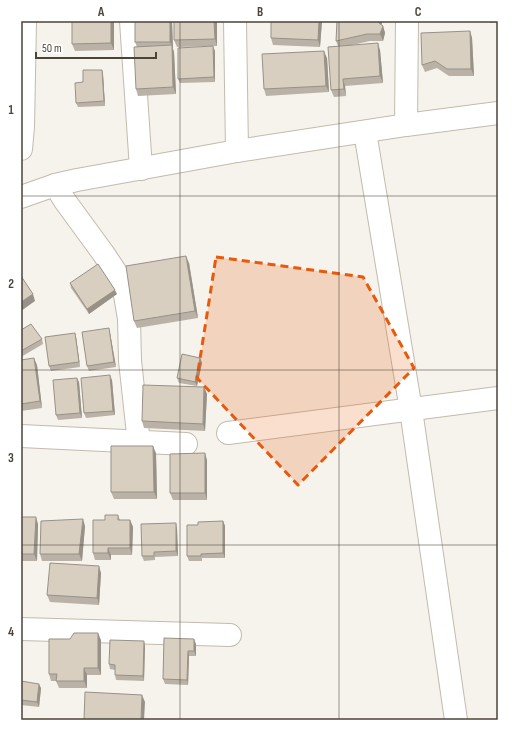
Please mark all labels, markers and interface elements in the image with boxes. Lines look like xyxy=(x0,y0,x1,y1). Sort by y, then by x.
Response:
text: A xyxy=(97,4,105,20)
text: B xyxy=(257,4,263,20)
text: C xyxy=(415,4,422,20)
scale bar xyxy=(36,34,156,60)
text: 50 m xyxy=(42,41,62,56)
text: 1 xyxy=(8,102,14,118)
text: 2 xyxy=(8,276,14,292)
text: 3 xyxy=(8,450,14,466)
text: 4 xyxy=(8,624,14,640)

